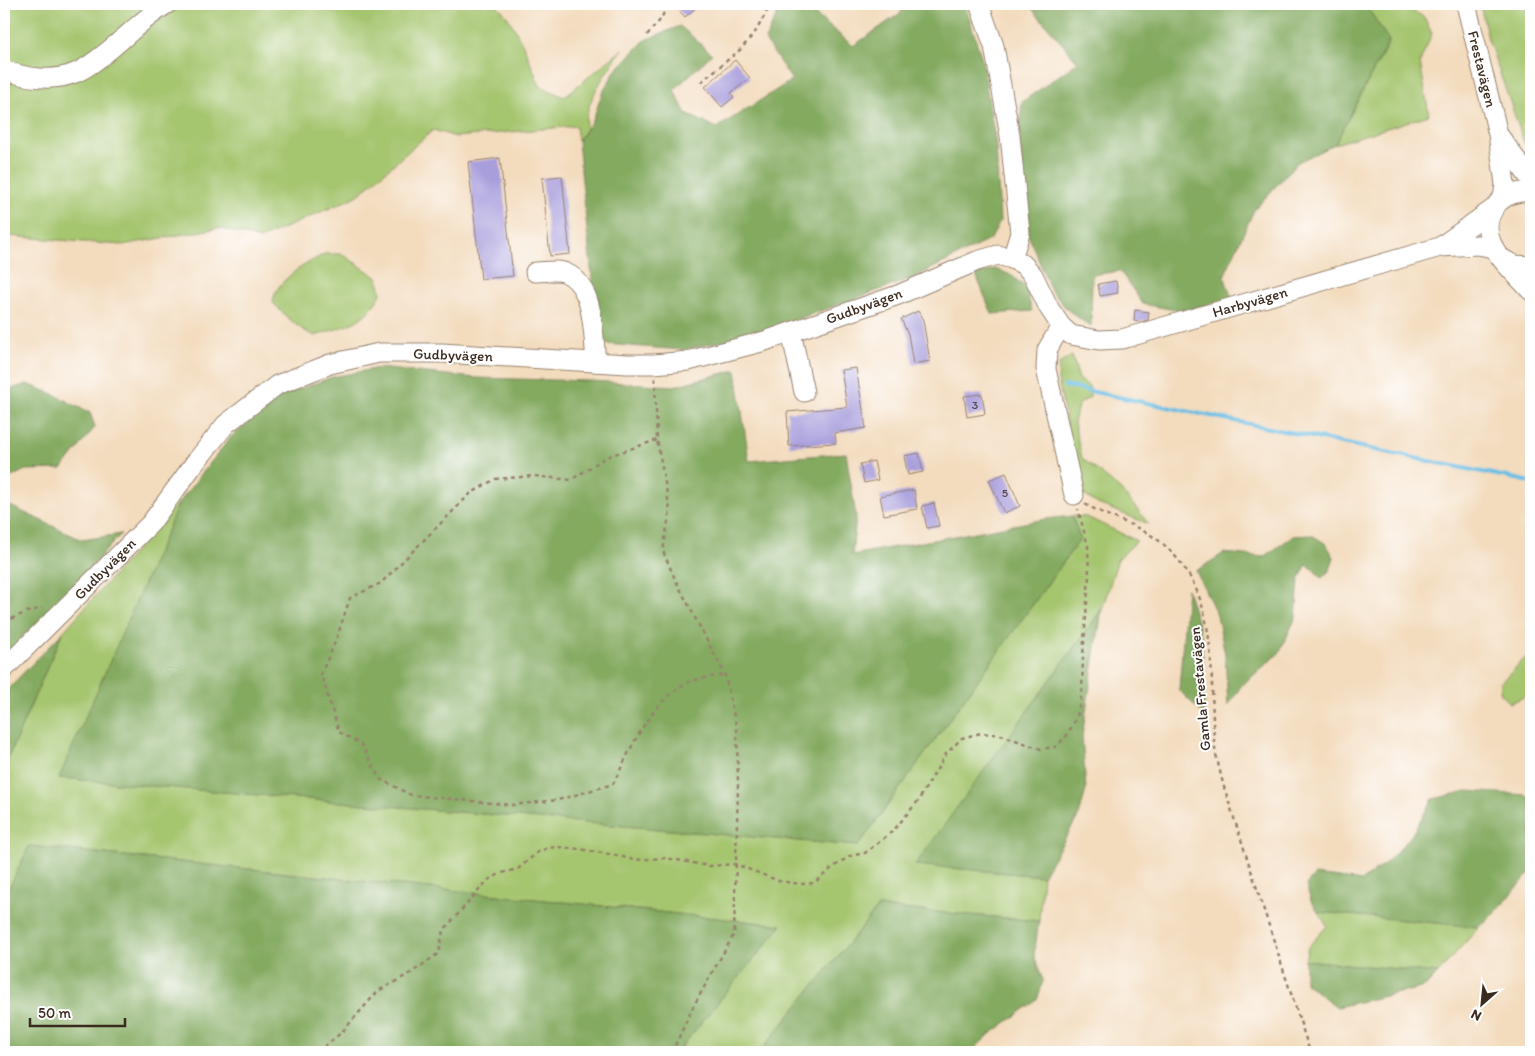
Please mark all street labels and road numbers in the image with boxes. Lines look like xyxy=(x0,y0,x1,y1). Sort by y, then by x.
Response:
street label: Frestavägen xyxy=(1464,29,1500,110)
street label: Harbyvägen xyxy=(1211,283,1290,321)
street label: Gudbyvägen xyxy=(823,284,905,328)
street label: Gudbyvägen xyxy=(413,345,494,365)
street label: Gudbyvägen xyxy=(70,534,140,604)
street label: Gamla Frestavägen xyxy=(1186,626,1214,752)

